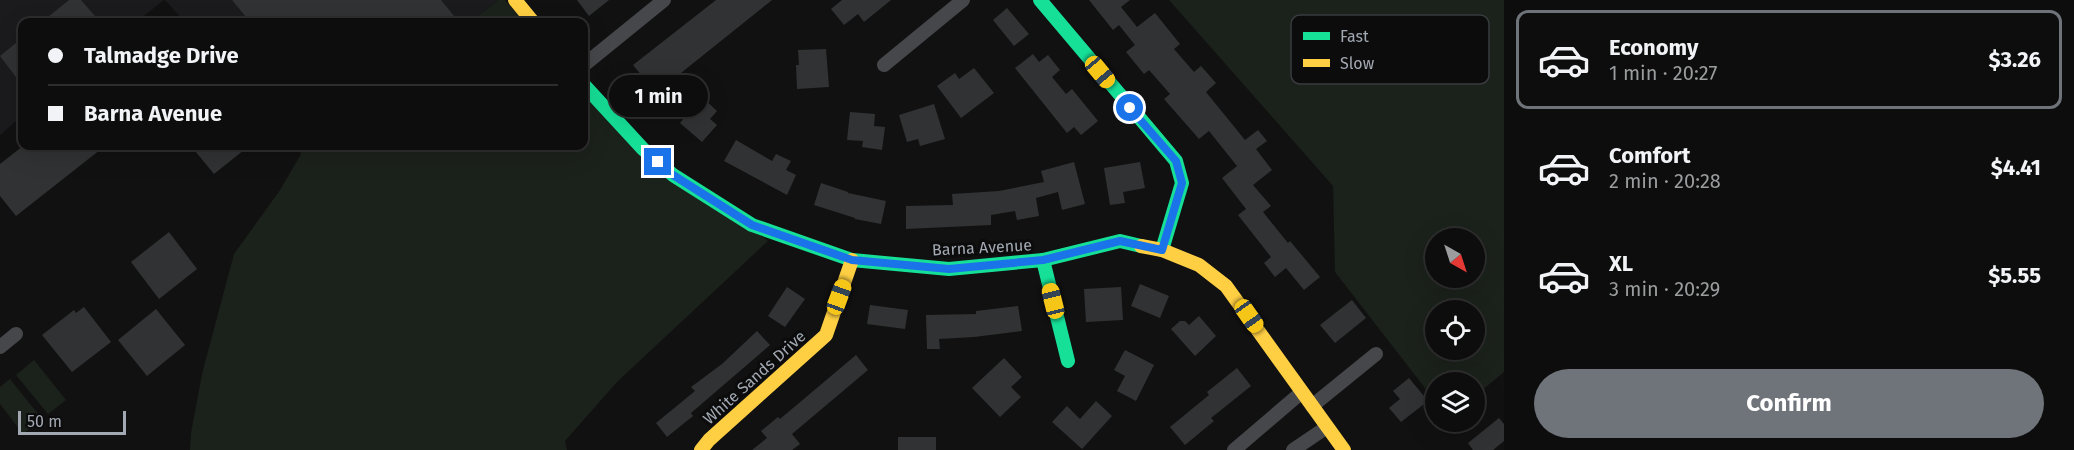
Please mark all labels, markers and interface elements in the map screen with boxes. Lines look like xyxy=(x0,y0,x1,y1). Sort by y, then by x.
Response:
legend xyxy=(1291,15,1489,84)
text: Fast xyxy=(1340,27,1369,46)
icon: car xyxy=(1537,33,1591,87)
text: Economy xyxy=(1609,34,1698,61)
text: Talmadge Drive xyxy=(84,42,239,69)
text: $3.26 xyxy=(1988,46,2041,73)
car xyxy=(1082,52,1118,92)
text: Slow xyxy=(1340,54,1375,73)
text: 1 min · 20:27 xyxy=(1609,61,1717,85)
callout: 1 min xyxy=(608,75,708,117)
text: 1 min xyxy=(634,84,683,108)
route start xyxy=(1116,94,1143,121)
text: Barna Avenue xyxy=(84,100,222,127)
icon: car xyxy=(1537,141,1591,195)
text: Comfort xyxy=(1609,142,1690,169)
route end xyxy=(644,148,671,175)
text: $4.41 xyxy=(1991,154,2041,181)
text: 2 min · 20:28 xyxy=(1609,169,1721,193)
north arrow xyxy=(1425,228,1485,288)
map controls xyxy=(1425,228,1485,432)
street label: Barna Avenue xyxy=(932,235,1032,260)
icon: car xyxy=(1537,249,1591,303)
text: XL xyxy=(1609,250,1633,277)
text: $5.55 xyxy=(1988,262,2041,289)
car xyxy=(824,277,854,317)
text: 3 min · 20:29 xyxy=(1609,277,1720,301)
car xyxy=(1040,281,1066,321)
car xyxy=(1231,296,1267,336)
button: locate xyxy=(1425,300,1485,360)
street label: White Sands Drive xyxy=(699,326,809,428)
button: Confirm xyxy=(1534,369,2044,438)
button: layers xyxy=(1425,372,1485,432)
scale bar xyxy=(18,408,126,436)
text: 50 m xyxy=(27,412,62,431)

